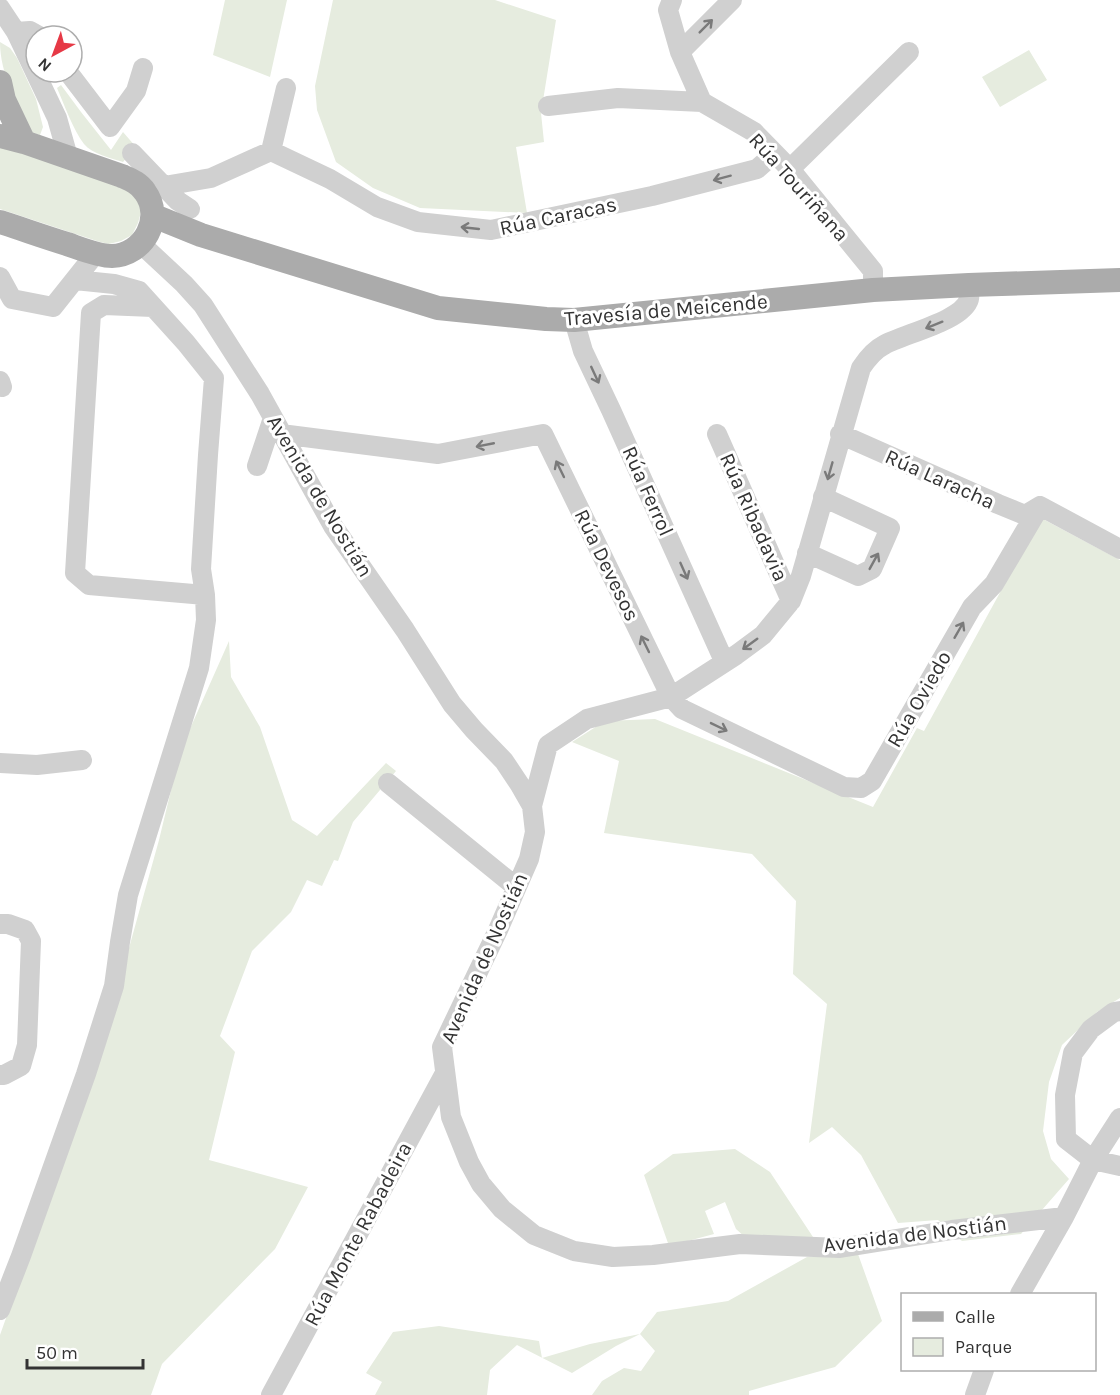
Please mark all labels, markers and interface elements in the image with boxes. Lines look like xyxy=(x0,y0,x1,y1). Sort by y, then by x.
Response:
one-way arrow xyxy=(698,18,713,33)
north arrow xyxy=(24,24,84,84)
text: N xyxy=(34,54,55,76)
street label: Rúa Touriñana xyxy=(744,128,854,246)
one-way arrow xyxy=(713,173,732,184)
street label: Rúa Caracas xyxy=(497,192,619,240)
one-way arrow xyxy=(461,222,481,233)
street label: Travesía de Meicende xyxy=(563,289,769,331)
one-way arrow xyxy=(925,320,944,331)
one-way arrow xyxy=(589,365,601,383)
street label: Avenida de Nostián xyxy=(262,411,378,581)
one-way arrow xyxy=(476,440,495,451)
street label: Rúa Ferrol xyxy=(618,442,678,540)
street label: Rúa Laracha xyxy=(881,444,999,514)
street label: Rúa Ribadavia xyxy=(715,449,793,585)
one-way arrow xyxy=(553,460,565,478)
one-way arrow xyxy=(824,461,835,480)
street label: Rúa Devesos xyxy=(570,505,644,625)
one-way arrow xyxy=(868,553,880,570)
one-way arrow xyxy=(678,562,690,580)
one-way arrow xyxy=(953,622,965,639)
one-way arrow xyxy=(639,635,651,653)
one-way arrow xyxy=(743,638,759,650)
street label: Rúa Oviedo xyxy=(882,647,956,751)
one-way arrow xyxy=(710,722,728,734)
street label: Avenida de Nostián xyxy=(436,869,532,1047)
street label: Rúa Monte Rabadeira xyxy=(299,1138,417,1330)
street label: Avenida de Nostián xyxy=(822,1211,1008,1257)
legend xyxy=(901,1293,1096,1371)
text: Calle xyxy=(955,1306,995,1328)
scale bar xyxy=(27,1332,142,1370)
text: Parque xyxy=(955,1336,1012,1358)
text: 50 m xyxy=(36,1342,78,1364)

